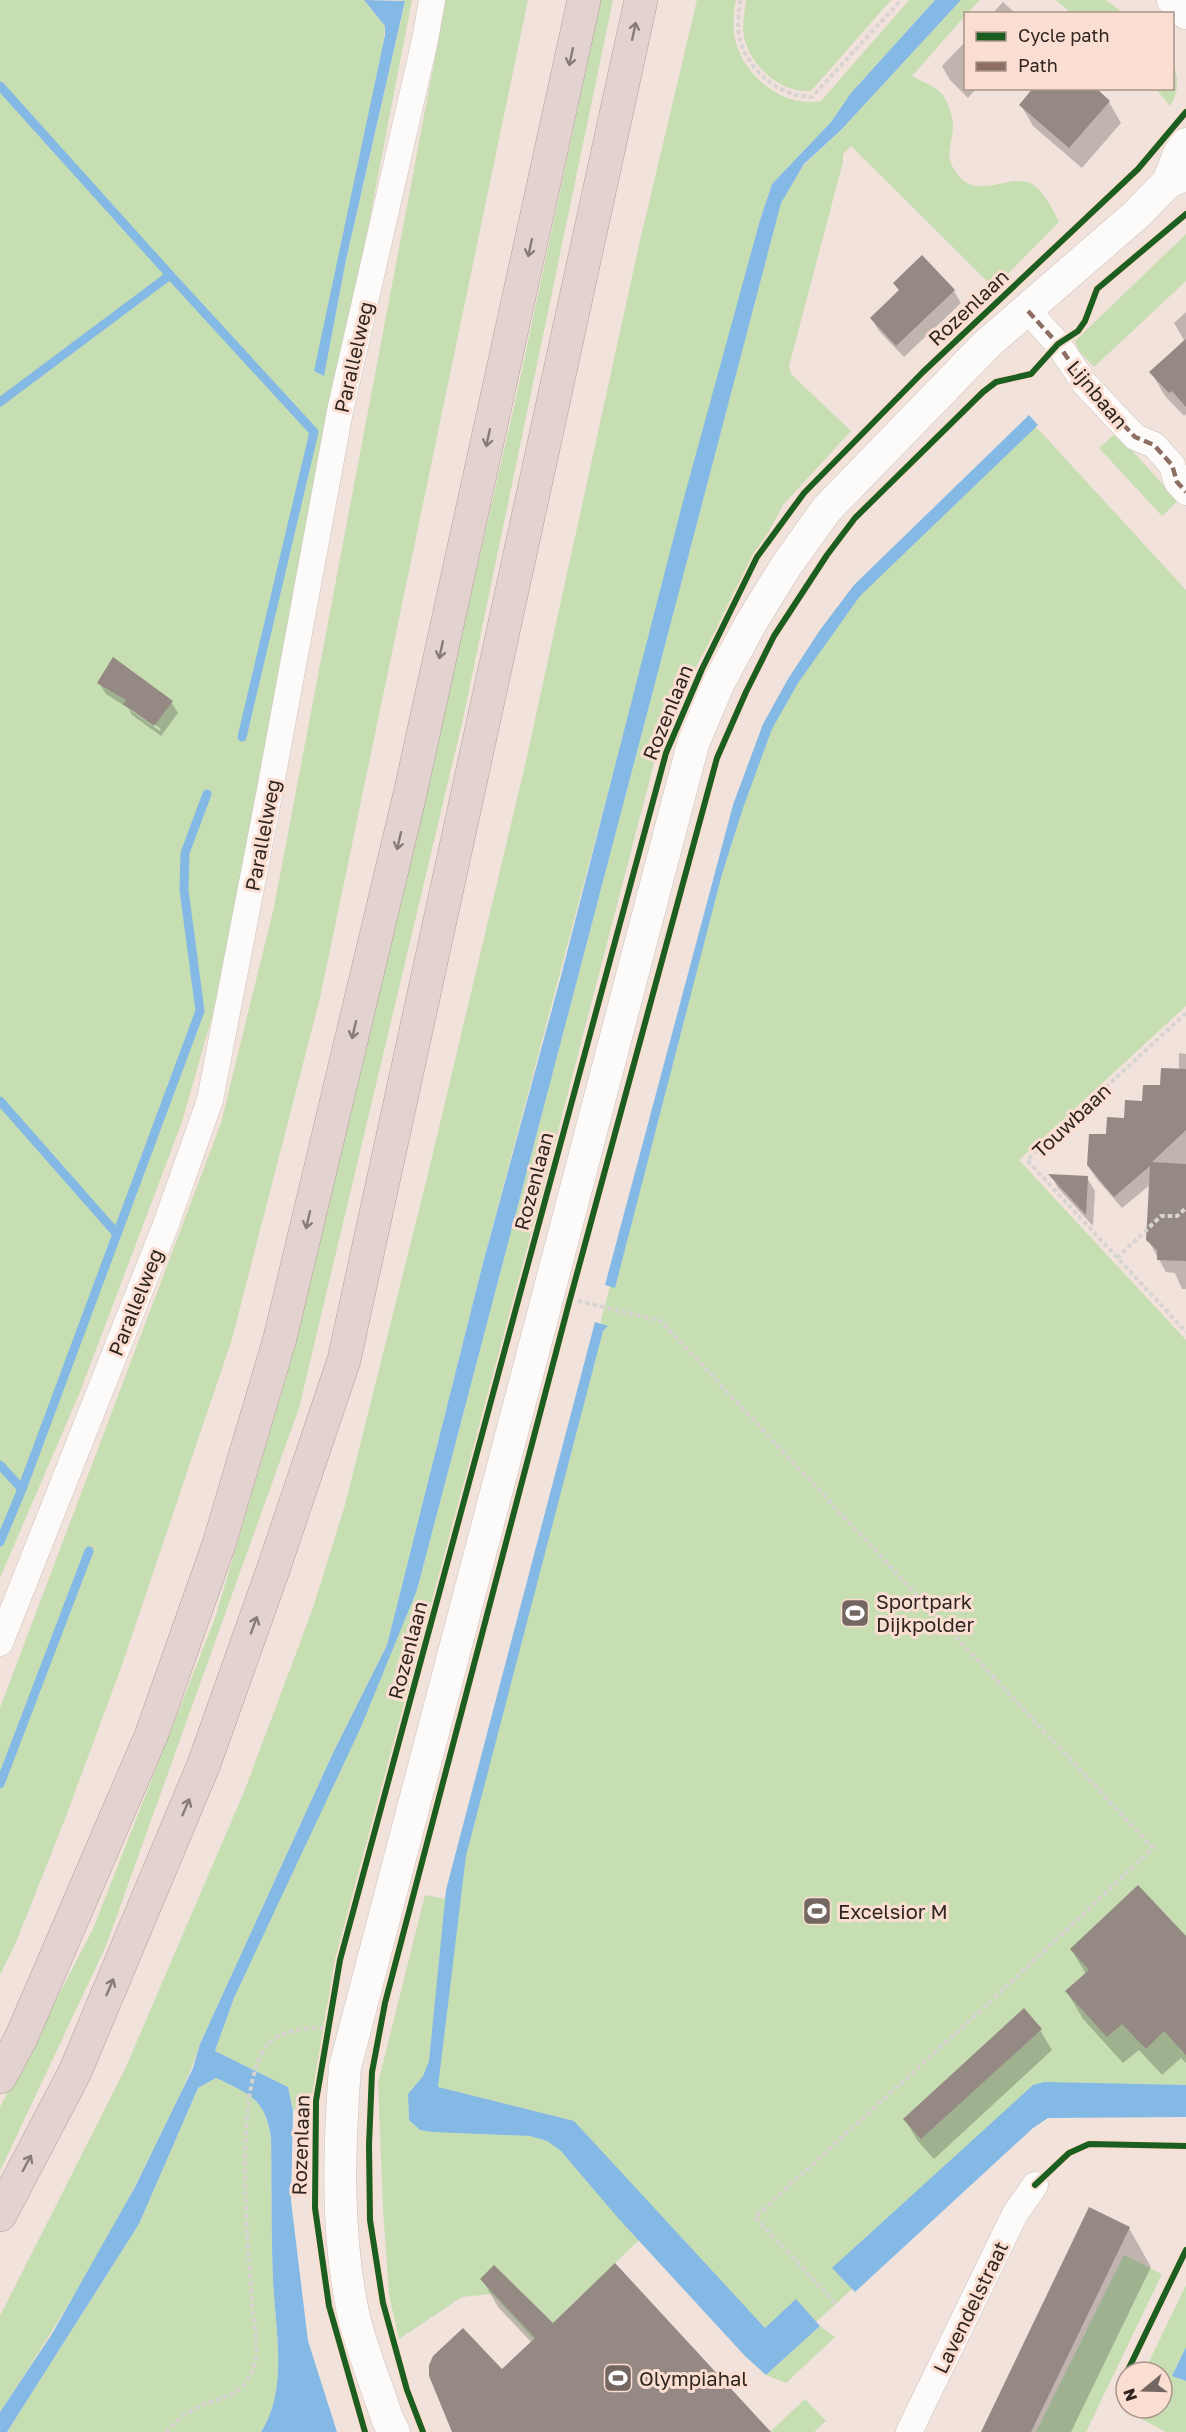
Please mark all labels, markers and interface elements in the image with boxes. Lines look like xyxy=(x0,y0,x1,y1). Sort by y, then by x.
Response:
legend xyxy=(964,12,1174,90)
one-way arrow xyxy=(629,22,641,41)
text: Cycle path xyxy=(1018,24,1110,46)
one-way arrow xyxy=(565,47,577,66)
text: Path xyxy=(1018,54,1058,76)
one-way arrow xyxy=(523,238,535,257)
street label: Rozenlaan xyxy=(923,264,1013,350)
street label: Parallelweg xyxy=(329,299,377,415)
street label: Lijnbaan xyxy=(1063,355,1133,433)
one-way arrow xyxy=(482,428,493,447)
one-way arrow xyxy=(435,641,447,660)
street label: Rozenlaan xyxy=(637,661,697,763)
street label: Parallelweg xyxy=(239,777,285,893)
one-way arrow xyxy=(392,831,404,850)
one-way arrow xyxy=(347,1021,359,1040)
street label: Touwbaan xyxy=(1027,1078,1115,1162)
street label: Rozenlaan xyxy=(508,1129,558,1233)
one-way arrow xyxy=(302,1210,314,1229)
street label: Parallelweg xyxy=(103,1245,167,1359)
place label: Sportpark Dijkpolder xyxy=(876,1589,974,1636)
sports icon: Sportpark Dijkpolder xyxy=(839,1597,871,1629)
street label: Rozenlaan xyxy=(382,1598,432,1702)
one-way arrow xyxy=(249,1616,260,1635)
one-way arrow xyxy=(181,1799,192,1817)
sports icon: Excelsior M xyxy=(801,1895,833,1927)
place label: Excelsior M xyxy=(838,1899,948,1923)
one-way arrow xyxy=(105,1979,116,1997)
street label: Rozenlaan xyxy=(286,2094,314,2196)
one-way arrow xyxy=(22,2155,33,2173)
street label: Lavendelstraat xyxy=(928,2237,1012,2377)
north arrow xyxy=(1114,2360,1174,2420)
sports icon: Olympiahal xyxy=(602,2362,634,2394)
place label: Olympiahal xyxy=(639,2366,748,2390)
text: N xyxy=(1118,2386,1141,2404)

